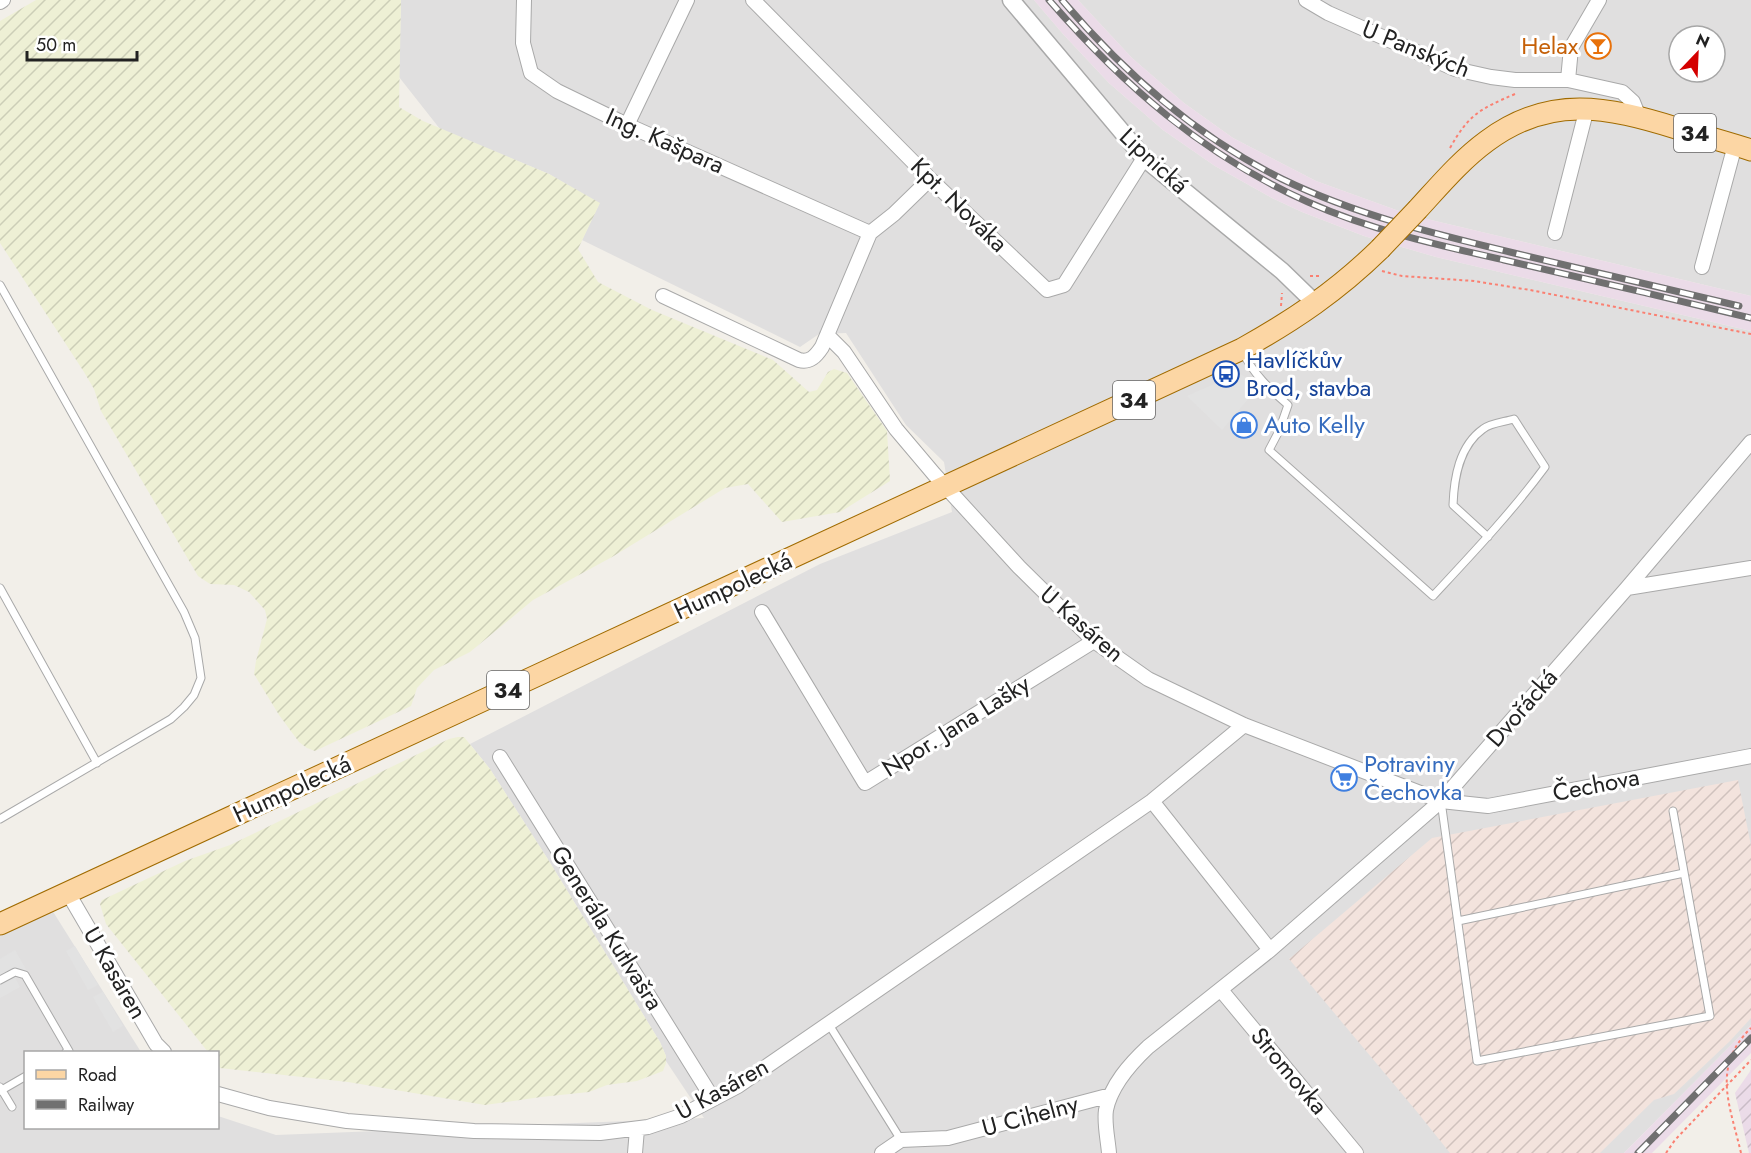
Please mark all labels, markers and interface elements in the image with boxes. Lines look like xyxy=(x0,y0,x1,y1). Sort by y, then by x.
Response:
street label: U Panských xyxy=(1357,11,1476,86)
scale bar xyxy=(27,24,136,62)
north arrow xyxy=(1667,24,1727,84)
place label: Helax xyxy=(1521,28,1579,63)
text: N xyxy=(1692,28,1713,54)
bar icon: Helax xyxy=(1583,31,1613,61)
text: 50 m xyxy=(36,32,76,58)
street label: Ing. Kašpara xyxy=(600,99,730,182)
road number: 34 xyxy=(1674,114,1716,152)
street label: Lipnická xyxy=(1112,119,1197,202)
street label: Kpt. Nováka xyxy=(903,149,1016,260)
place label: Havlíčkův Brod, stavba xyxy=(1246,342,1371,405)
bus stop icon: Havlíčkův Brod, stavba xyxy=(1211,359,1241,389)
road number: 34 xyxy=(1113,381,1155,419)
place label: Auto Kelly xyxy=(1264,407,1365,442)
shop icon: Auto Kelly xyxy=(1229,410,1259,440)
street label: Humpolecká xyxy=(668,543,798,628)
street label: U Kasáren xyxy=(1033,577,1132,670)
street label: Dvořácká xyxy=(1478,661,1566,754)
street label: Npor. Jana Lašky xyxy=(875,666,1037,785)
road number: 34 xyxy=(487,671,529,709)
street label: Humpolecká xyxy=(227,746,357,831)
place label: Potraviny Čechovka xyxy=(1364,746,1462,809)
street label: Čechova xyxy=(1550,759,1642,810)
supermarket icon: Potraviny Čechovka xyxy=(1329,763,1359,793)
street label: Generála Kutlvašra xyxy=(543,839,672,1017)
street label: U Kasáren xyxy=(75,920,156,1025)
street label: Stromovka xyxy=(1243,1020,1336,1122)
street label: U Kasáren xyxy=(669,1049,775,1128)
legend xyxy=(24,1051,219,1129)
text: Road xyxy=(78,1062,117,1088)
street label: U Cihelny xyxy=(978,1086,1082,1145)
text: Railway xyxy=(78,1092,134,1118)

